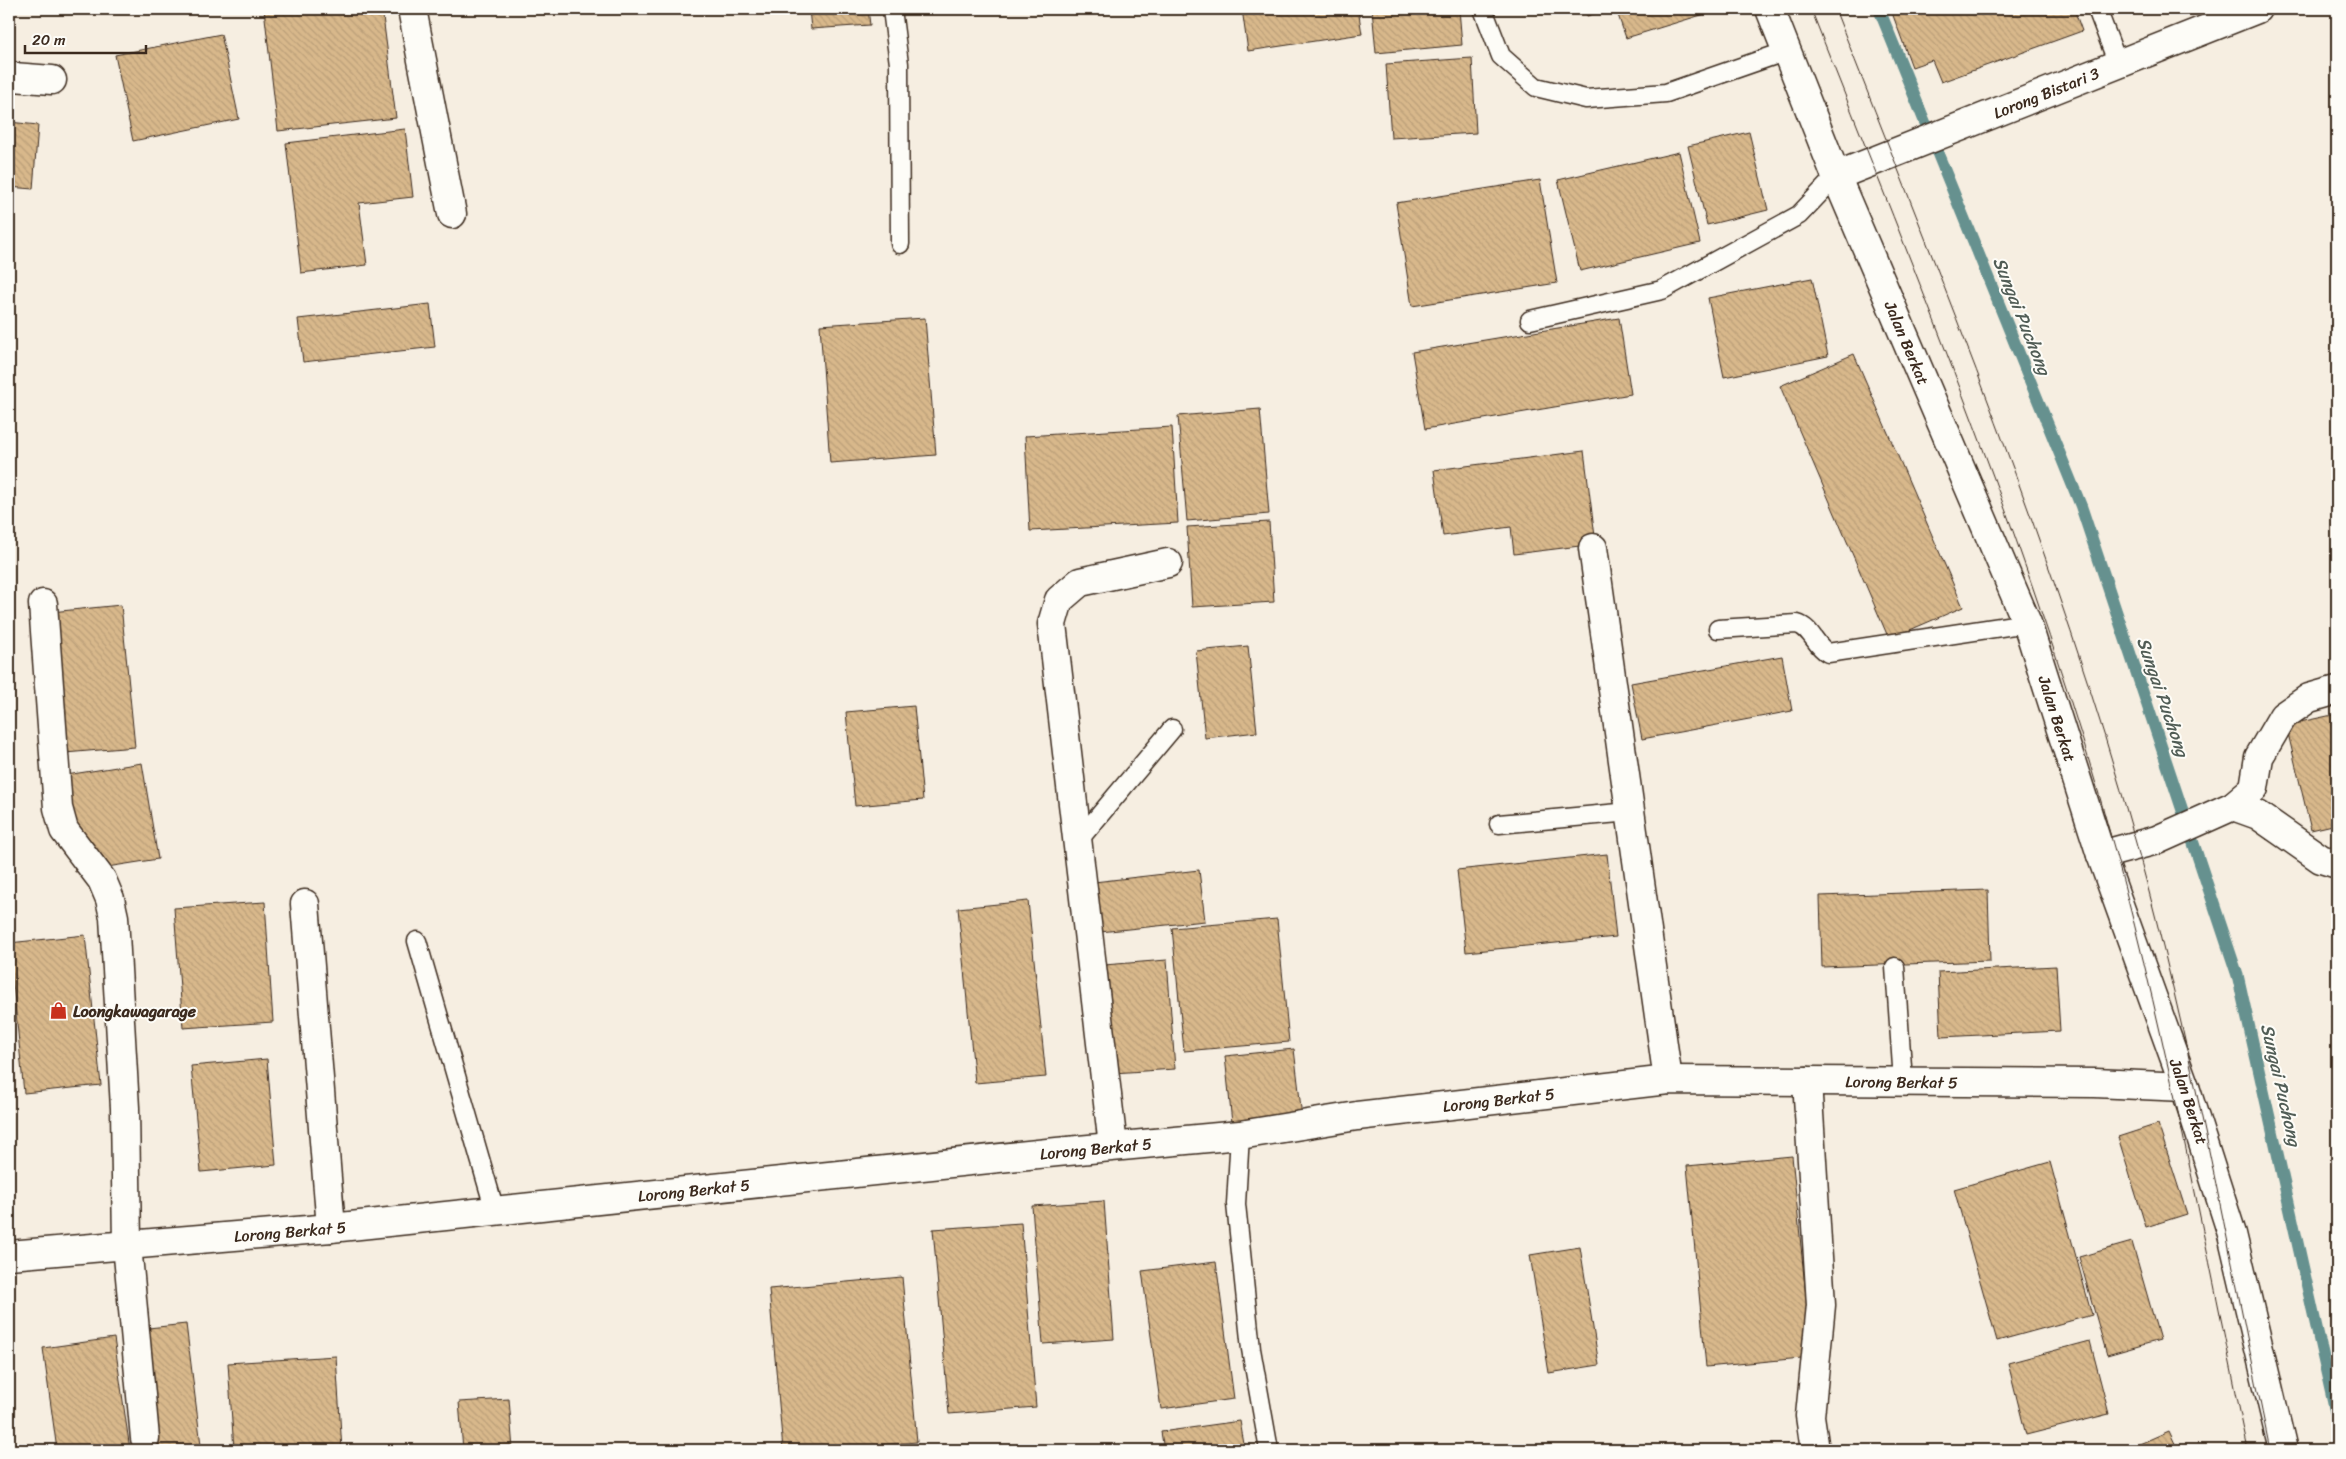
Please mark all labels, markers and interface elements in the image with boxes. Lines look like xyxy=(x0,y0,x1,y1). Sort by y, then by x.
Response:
scale bar xyxy=(25,22,146,54)
text: 20 m xyxy=(32,27,66,53)
street label: Lorong Bistari 3 xyxy=(1989,59,2104,127)
water label: Sungai Puchong xyxy=(1984,252,2061,382)
street label: Jalan Berkat xyxy=(1876,295,1938,390)
water label: Sungai Puchong xyxy=(2127,633,2199,763)
street label: Jalan Berkat xyxy=(2029,671,2084,766)
place label: Loongkawagarage xyxy=(73,997,197,1026)
shop icon: Loongkawagarage xyxy=(49,1001,69,1021)
water label: Sungai Puchong xyxy=(2251,1020,2311,1152)
street label: Jalan Berkat xyxy=(2161,1054,2216,1148)
street label: Lorong Berkat 5 xyxy=(1845,1067,1958,1097)
street label: Lorong Berkat 5 xyxy=(1441,1079,1556,1121)
street label: Lorong Berkat 5 xyxy=(1038,1129,1153,1169)
street label: Lorong Berkat 5 xyxy=(636,1170,752,1211)
street label: Lorong Berkat 5 xyxy=(233,1212,348,1251)

